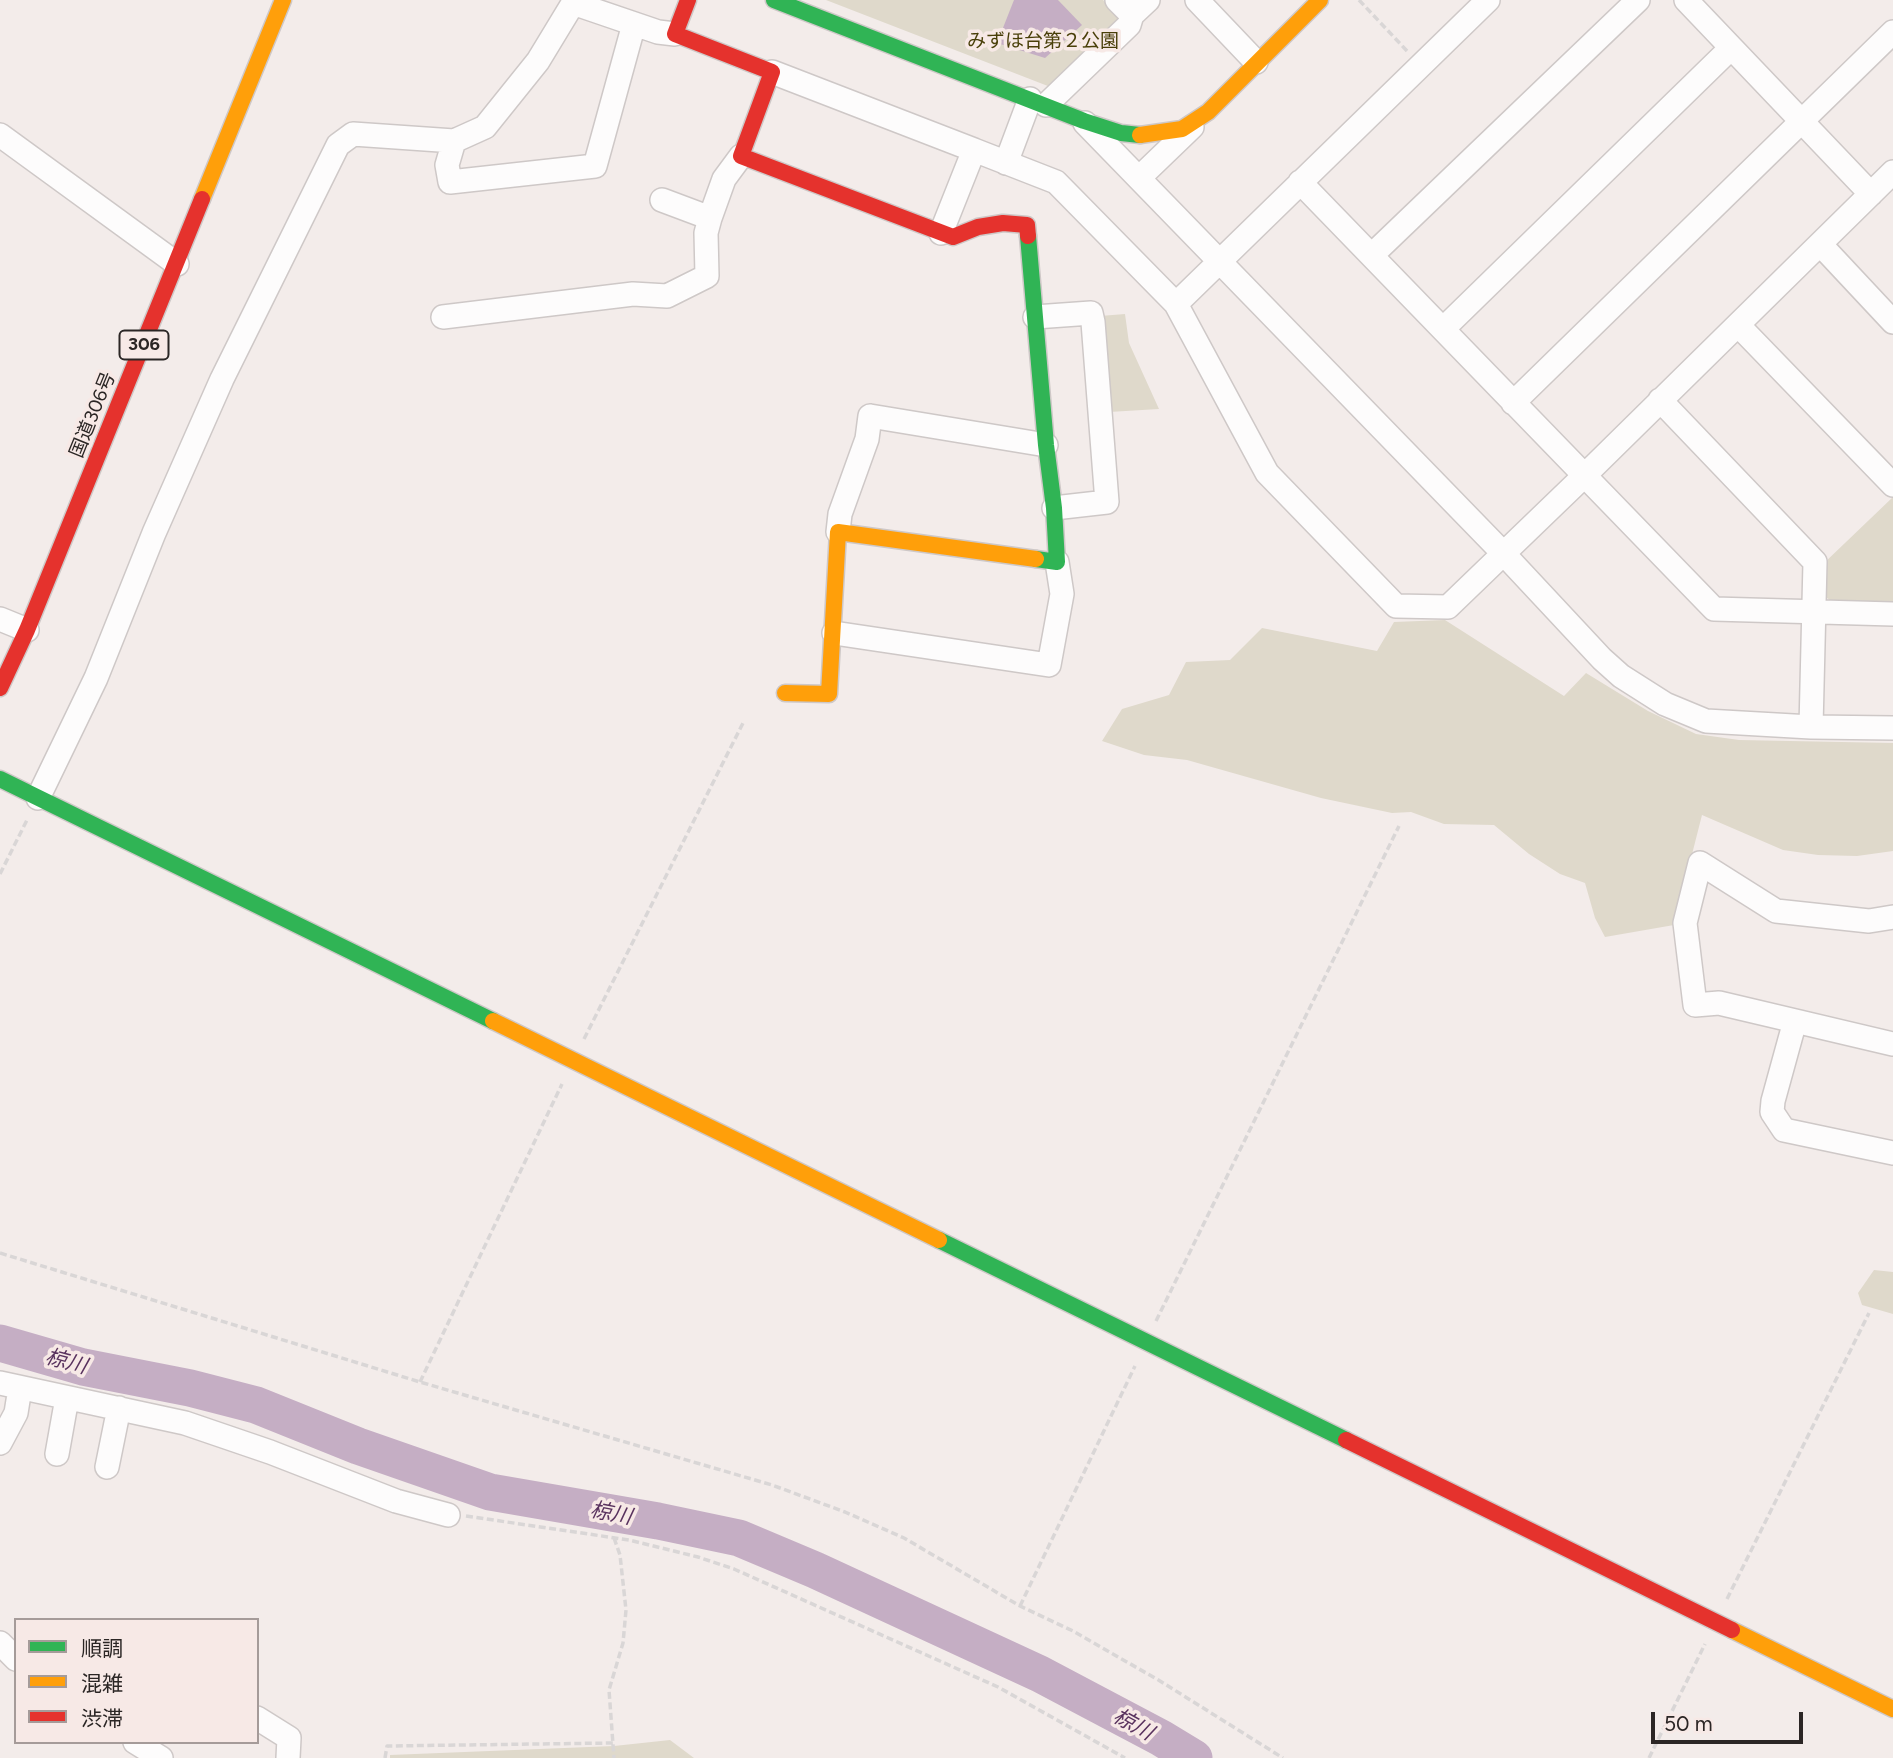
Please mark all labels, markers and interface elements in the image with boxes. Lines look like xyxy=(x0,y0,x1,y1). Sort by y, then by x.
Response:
park label: みずほ台第２公園 xyxy=(967,30,1119,52)
road number: 306 xyxy=(120,330,168,360)
street label: 国道306号 xyxy=(66,369,120,461)
water label: 椋川 xyxy=(42,1344,90,1380)
water label: 椋川 xyxy=(588,1498,634,1530)
legend xyxy=(14,1618,259,1744)
text: 順調 xyxy=(81,1636,123,1661)
text: 混雑 xyxy=(81,1671,123,1696)
scale bar xyxy=(1655,1698,1807,1742)
water label: 椋川 xyxy=(1109,1704,1157,1746)
text: 渋滞 xyxy=(81,1706,123,1731)
text: 50 m xyxy=(1664,1711,1713,1736)

